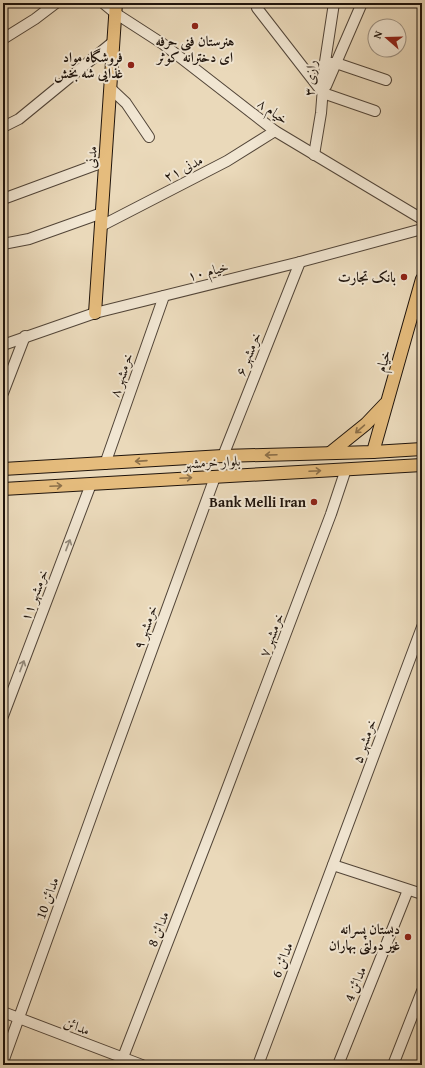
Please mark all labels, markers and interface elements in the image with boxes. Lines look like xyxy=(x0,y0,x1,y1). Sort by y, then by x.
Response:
north arrow xyxy=(367,18,407,58)
marker: هنرستان فنی حرفه ای دخترانه کوثر xyxy=(190,21,200,31)
text: N xyxy=(369,28,387,41)
place label: هنرستان فنی حرفه ای دخترانه کوثر xyxy=(155,31,234,67)
place label: فروشگاه مواد غذایی شه بخش xyxy=(54,47,124,83)
street label: رازی ۳ xyxy=(298,59,322,97)
marker: فروشگاه مواد غذایی شه بخش xyxy=(126,60,136,70)
street label: خیام ۸ xyxy=(252,93,292,131)
street label: مدنی xyxy=(80,145,102,169)
street label: مدنی ۲۱ xyxy=(160,150,206,186)
street label: خیام ۱۰ xyxy=(185,256,231,289)
place label: بانک تجارت xyxy=(338,267,396,287)
marker: بانک تجارت xyxy=(399,272,409,282)
street label: خرمشهر ۶ xyxy=(230,329,266,379)
street label: خیام xyxy=(370,348,399,375)
street label: خرمشهر ۸ xyxy=(104,350,138,400)
one-way arrow xyxy=(355,425,365,434)
street label: بلوار خرمشهر xyxy=(181,451,241,474)
one-way arrow xyxy=(265,451,278,459)
one-way arrow xyxy=(135,458,148,465)
one-way arrow xyxy=(308,467,321,474)
one-way arrow xyxy=(179,475,192,482)
one-way arrow xyxy=(49,482,62,489)
place label: Bank Melli Iran xyxy=(209,492,307,512)
marker: Bank Melli Iran xyxy=(309,497,319,507)
one-way arrow xyxy=(65,539,73,551)
street label: خرمشهر ۱۱ xyxy=(15,566,53,624)
street label: خرمشهر ۹ xyxy=(128,602,162,652)
street label: خرمشهر ۷ xyxy=(253,610,289,660)
one-way arrow xyxy=(18,661,26,673)
street label: خرمشهر ۵ xyxy=(347,716,381,766)
street label: مدائن 10 xyxy=(30,874,64,922)
street label: مدائن 8 xyxy=(142,908,174,950)
place label: دبستان پسرانه غیر دولتی بهاران xyxy=(329,919,401,955)
marker: دبستان پسرانه غیر دولتی بهاران xyxy=(403,932,413,942)
street label: مدائن 6 xyxy=(266,939,298,981)
street label: مدائن 4 xyxy=(339,963,371,1005)
street label: مدائن xyxy=(61,1012,93,1040)

